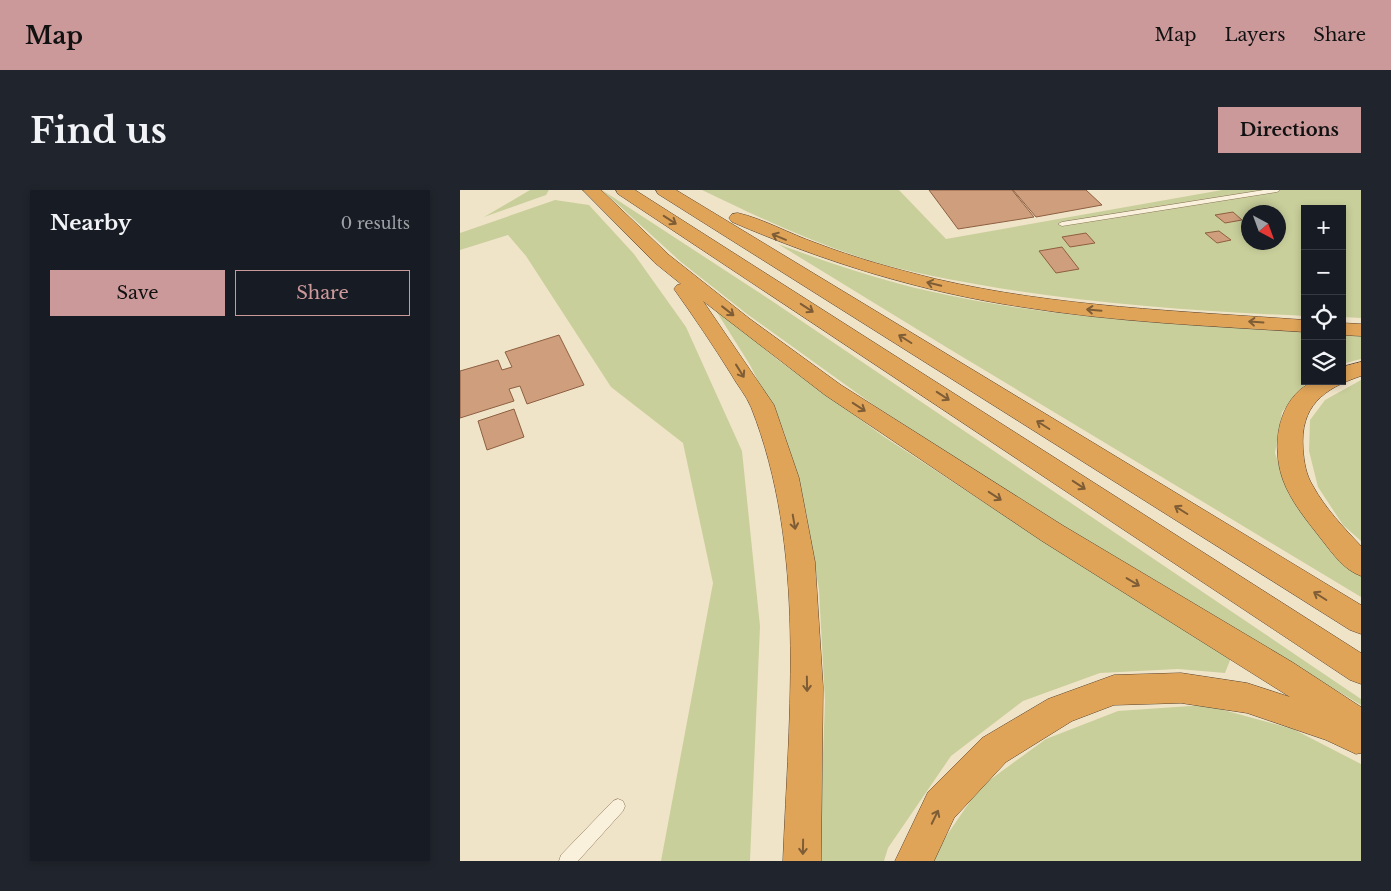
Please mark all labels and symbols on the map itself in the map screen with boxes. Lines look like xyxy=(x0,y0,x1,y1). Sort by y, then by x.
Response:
north arrow xyxy=(1241,205,1286,250)
one-way arrow xyxy=(663,214,677,225)
one-way arrow xyxy=(772,231,787,241)
one-way arrow xyxy=(926,279,942,288)
one-way arrow xyxy=(799,303,813,313)
one-way arrow xyxy=(1086,305,1102,315)
one-way arrow xyxy=(721,306,734,317)
one-way arrow xyxy=(1248,318,1264,327)
one-way arrow xyxy=(899,334,913,344)
one-way arrow xyxy=(736,363,746,377)
one-way arrow xyxy=(935,392,949,402)
one-way arrow xyxy=(852,402,866,412)
one-way arrow xyxy=(1037,419,1051,429)
one-way arrow xyxy=(1071,481,1085,491)
one-way arrow xyxy=(988,491,1002,501)
one-way arrow xyxy=(1175,505,1189,515)
one-way arrow xyxy=(790,514,800,530)
one-way arrow xyxy=(1125,577,1139,587)
one-way arrow xyxy=(1313,590,1327,600)
one-way arrow xyxy=(802,676,811,692)
one-way arrow xyxy=(931,810,940,825)
one-way arrow xyxy=(798,838,808,854)

